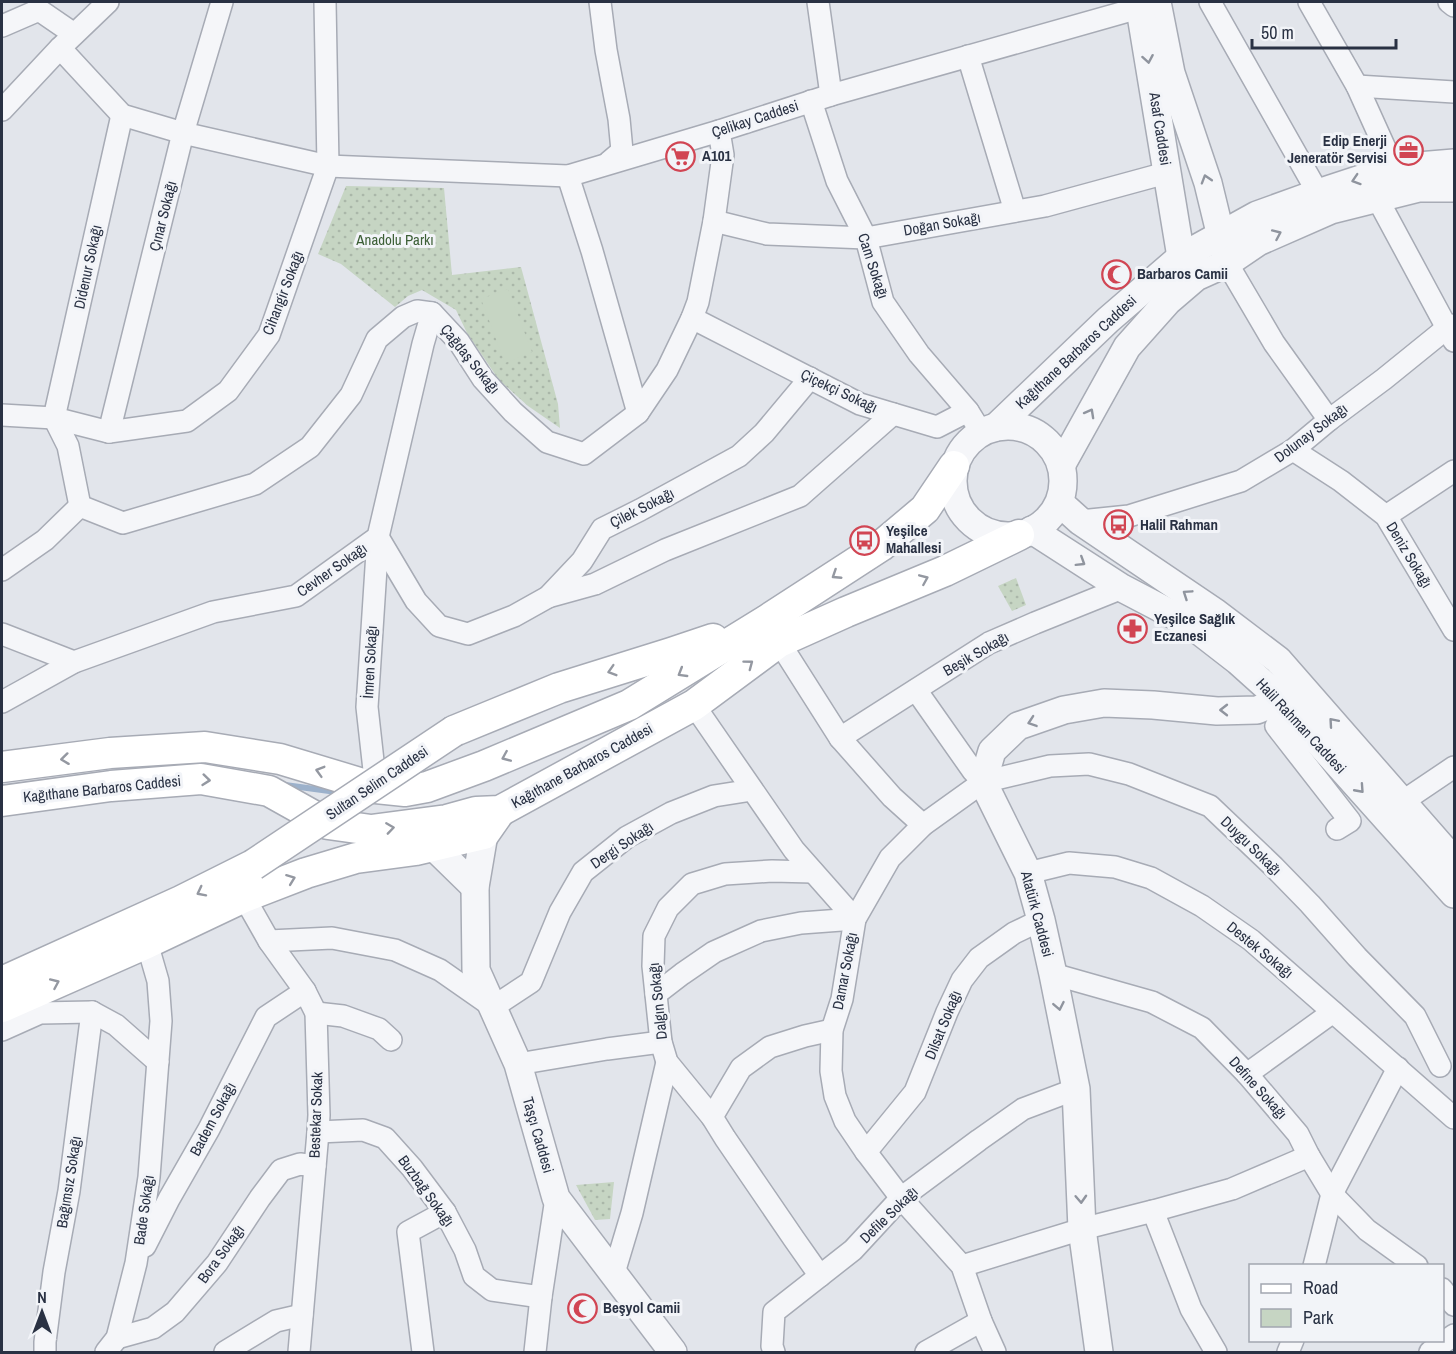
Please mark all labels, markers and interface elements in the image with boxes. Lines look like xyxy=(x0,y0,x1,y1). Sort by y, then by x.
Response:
scale bar xyxy=(1252,12,1396,50)
text: 50 m xyxy=(1261,20,1294,45)
one-way arrow xyxy=(1142,54,1154,64)
street label: Asaf Caddesi xyxy=(1144,90,1177,167)
street label: Çelikay Caddesi xyxy=(709,95,801,142)
place label: Edip Enerji Jeneratör Servisi xyxy=(1287,130,1387,168)
office icon: Edip Enerji Jeneratör Servisi xyxy=(1392,134,1424,166)
supermarket icon: A101 xyxy=(665,140,697,172)
place label: A101 xyxy=(702,145,732,166)
one-way arrow xyxy=(1351,173,1362,185)
one-way arrow xyxy=(1201,174,1213,185)
street label: Çınar Sokağı xyxy=(144,179,181,253)
street label: Doğan Sokağı xyxy=(902,206,982,241)
street label: Didenur Sokağı xyxy=(68,223,107,311)
park label: Anadolu Parkı xyxy=(355,229,434,250)
one-way arrow xyxy=(1271,229,1282,241)
street label: Cam Sokağı xyxy=(853,230,894,301)
street label: Cihangir Sokağı xyxy=(257,248,308,338)
mosque icon: Barbaros Camii xyxy=(1100,258,1132,290)
place label: Barbaros Camii xyxy=(1137,263,1228,284)
street label: Kağıthane Barbaros Caddesi xyxy=(1010,290,1141,413)
street label: Çağdaş Sokağı xyxy=(436,319,505,398)
street label: Çiçekçi Sokağı xyxy=(797,364,881,418)
street label: Dolunay Sokağı xyxy=(1270,398,1352,467)
one-way arrow xyxy=(1083,409,1094,419)
street label: Çilek Sokağı xyxy=(606,482,678,533)
bus stop icon: Halil Rahman xyxy=(1103,509,1135,541)
place label: Halil Rahman xyxy=(1140,514,1218,535)
street label: Deniz Sokağı xyxy=(1381,518,1437,592)
place label: Yeşilce Mahallesi xyxy=(886,520,941,558)
bus stop icon: Yeşilce Mahallesi xyxy=(849,524,881,556)
street label: Cevher Sokağı xyxy=(292,538,371,602)
one-way arrow xyxy=(1075,554,1085,566)
one-way arrow xyxy=(832,568,843,579)
one-way arrow xyxy=(918,574,929,586)
one-way arrow xyxy=(1183,590,1194,601)
place label: Yeşilce Sağlık Eczanesi xyxy=(1154,608,1235,646)
pharmacy icon: Yeşilce Sağlık Eczanesi xyxy=(1117,612,1149,644)
street label: İmren Sokağı xyxy=(357,625,382,699)
street label: Beşik Sokağı xyxy=(939,626,1012,681)
one-way arrow xyxy=(743,660,754,671)
one-way arrow xyxy=(607,664,618,676)
one-way arrow xyxy=(678,665,688,677)
street label: Halil Rahman Caddesi xyxy=(1251,673,1351,778)
one-way arrow xyxy=(1220,704,1229,716)
one-way arrow xyxy=(1027,714,1038,727)
street label: Kağıthane Barbaros Caddesi xyxy=(507,718,656,813)
one-way arrow xyxy=(1329,718,1340,729)
street label: Sultan Selim Caddesi xyxy=(322,741,432,825)
one-way arrow xyxy=(502,750,513,762)
one-way arrow xyxy=(60,752,70,765)
one-way arrow xyxy=(315,766,326,778)
street label: Kağıthane Barbaros Caddesi xyxy=(22,770,182,807)
one-way arrow xyxy=(201,773,210,786)
one-way arrow xyxy=(1353,782,1364,793)
street label: Duygu Sokağı xyxy=(1216,811,1286,880)
street label: Dergi Sokağı xyxy=(586,816,657,873)
one-way arrow xyxy=(386,822,395,834)
street label: Atatürk Caddesi xyxy=(1016,868,1059,959)
one-way arrow xyxy=(285,874,296,886)
one-way arrow xyxy=(196,884,207,896)
street label: Destek Sokağı xyxy=(1223,916,1298,983)
street label: Damar Sokağı xyxy=(827,930,862,1011)
street label: Dalgın Sokağı xyxy=(643,962,672,1041)
one-way arrow xyxy=(49,979,60,991)
street label: Dilsat Sokağı xyxy=(919,987,966,1063)
one-way arrow xyxy=(1052,1001,1065,1011)
street label: Define Sokağı xyxy=(1224,1052,1292,1124)
street label: Bestekar Sokak xyxy=(304,1071,328,1158)
street label: Badem Sokağı xyxy=(184,1078,241,1159)
street label: Taşçı Caddesi xyxy=(518,1094,559,1175)
street label: Bağımsız Sokağı xyxy=(51,1134,86,1229)
street label: Buzbağ Sokağı xyxy=(393,1151,459,1231)
street label: Bade Sokağı xyxy=(128,1174,159,1246)
street label: Defile Sokağı xyxy=(855,1181,923,1248)
one-way arrow xyxy=(1074,1195,1087,1204)
street label: Bora Sokağı xyxy=(192,1220,249,1287)
legend xyxy=(1249,1264,1444,1342)
text: Road xyxy=(1303,1275,1338,1300)
north arrow xyxy=(12,1282,72,1342)
text: N xyxy=(37,1286,47,1308)
mosque icon: Beşyol Camii xyxy=(566,1292,598,1324)
place label: Beşyol Camii xyxy=(603,1297,680,1318)
text: Park xyxy=(1303,1305,1334,1330)

